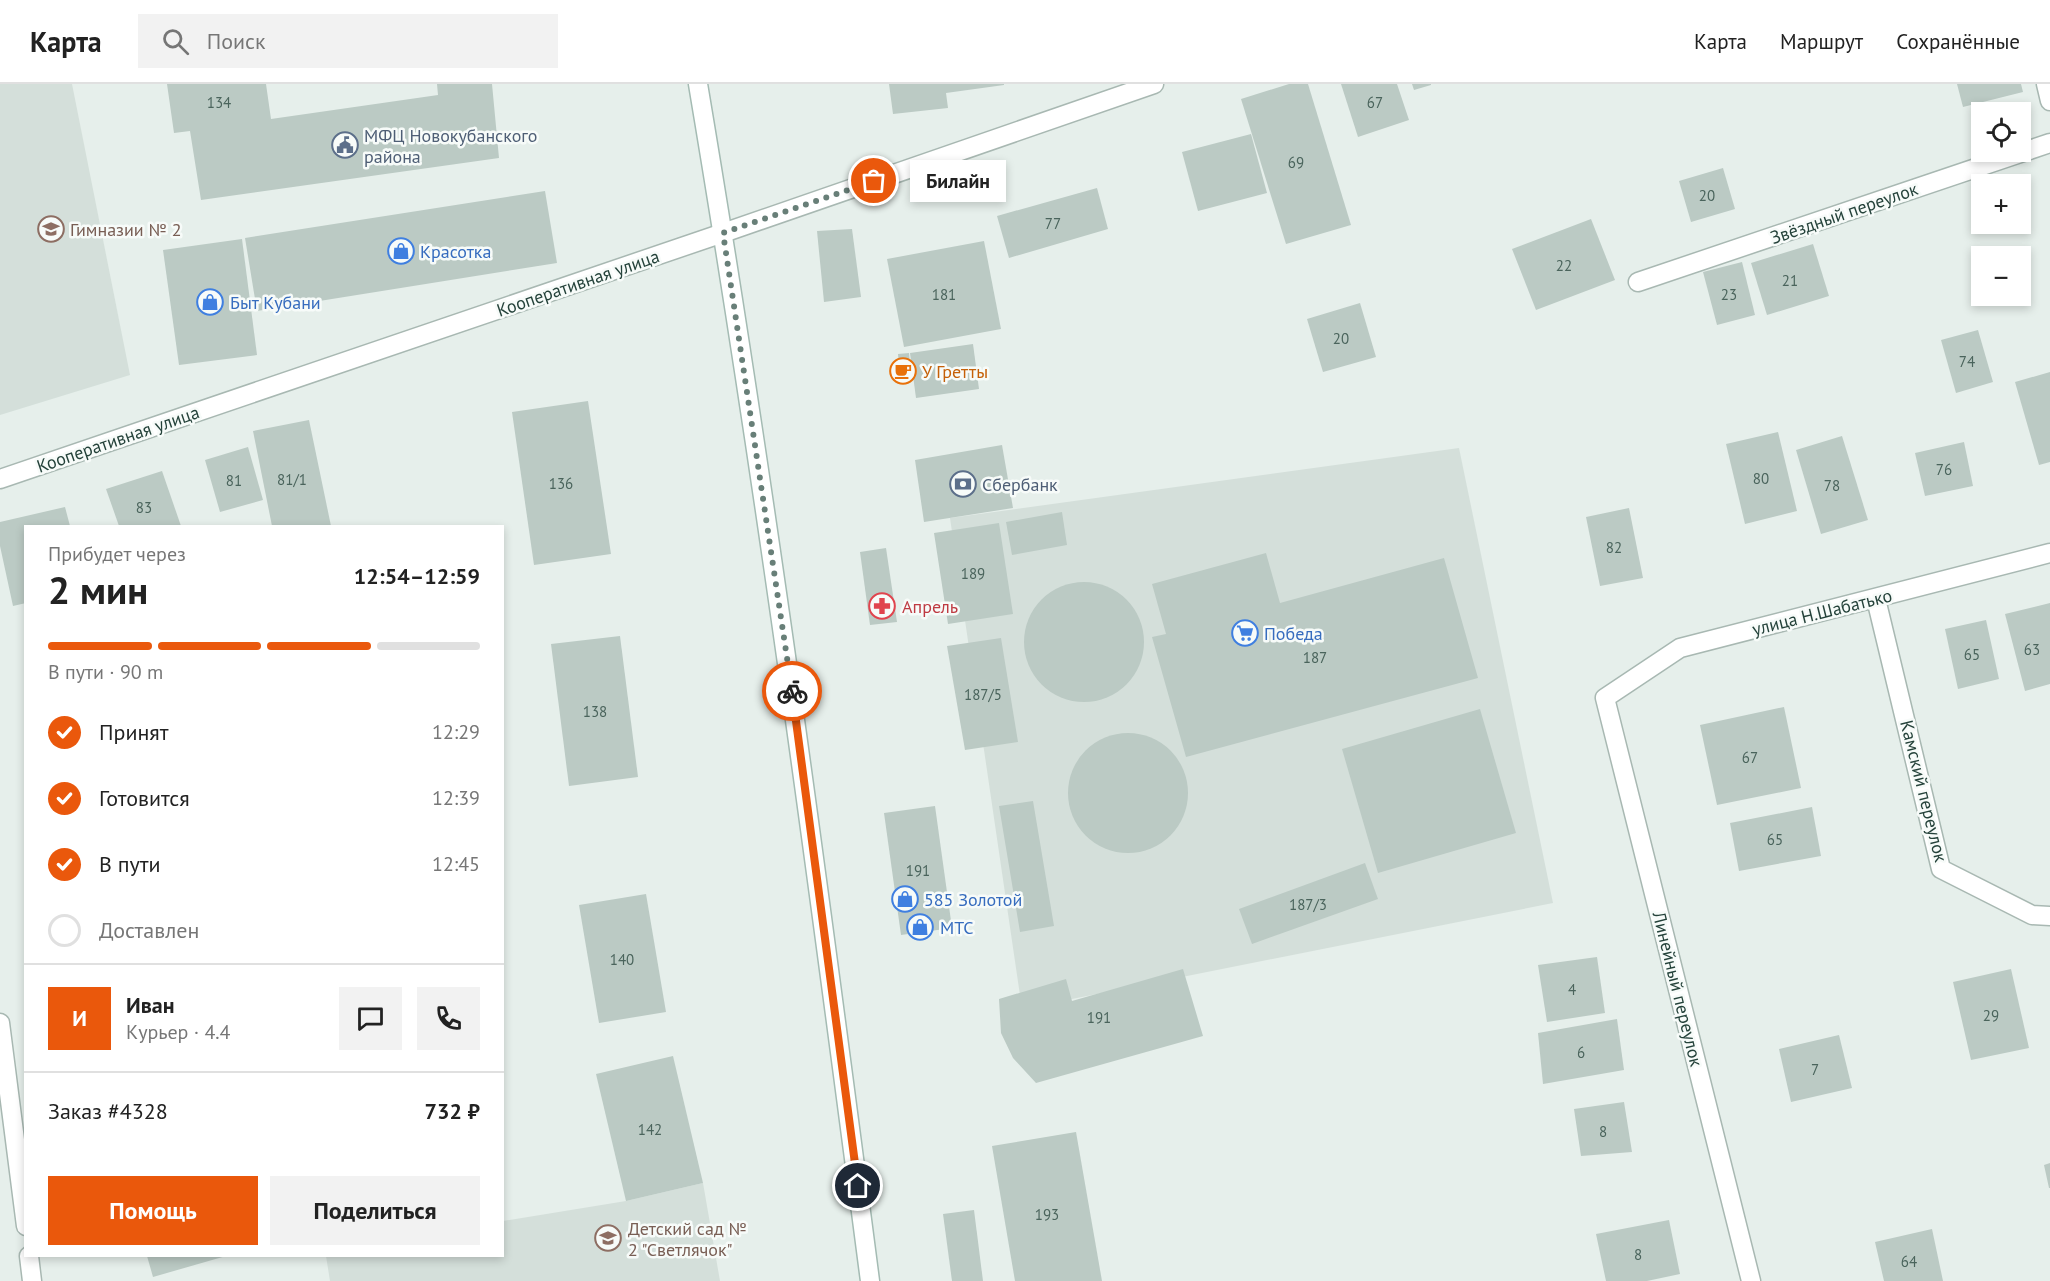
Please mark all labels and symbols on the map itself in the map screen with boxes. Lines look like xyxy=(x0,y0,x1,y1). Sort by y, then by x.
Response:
house number: 134 xyxy=(207,93,231,112)
house number: 67 xyxy=(1367,93,1383,112)
place label: МФЦ Новокубанского района xyxy=(364,124,537,168)
public building icon: МФЦ Новокубанского района xyxy=(330,130,360,160)
house number: 69 xyxy=(1288,153,1304,172)
pin xyxy=(848,155,899,206)
callout: Билайн xyxy=(910,160,1006,202)
street label: Звёздный переулок xyxy=(1767,177,1921,249)
house number: 20 xyxy=(1699,186,1715,205)
school or university icon: Гимназии № 2 xyxy=(36,214,66,244)
house number: 77 xyxy=(1045,214,1061,233)
place label: Гимназии № 2 xyxy=(70,218,182,241)
shop icon: Красотка xyxy=(386,236,416,266)
place label: Красотка xyxy=(420,240,491,263)
street label: Кооперативная улица xyxy=(494,244,662,322)
house number: 22 xyxy=(1556,256,1572,275)
house number: 21 xyxy=(1782,271,1798,290)
house number: 181 xyxy=(932,285,956,304)
house number: 23 xyxy=(1721,285,1737,304)
shop icon: Быт Кубани xyxy=(195,287,225,317)
place label: Быт Кубани xyxy=(230,291,321,314)
house number: 20 xyxy=(1333,329,1349,348)
house number: 74 xyxy=(1959,352,1975,371)
cafe icon: У Гретты xyxy=(888,356,918,386)
place label: У Гретты xyxy=(922,360,988,383)
street label: Кооперативная улица xyxy=(34,400,202,478)
house number: 76 xyxy=(1936,460,1952,479)
bank icon: Сбербанк xyxy=(948,469,978,499)
house number: 80 xyxy=(1753,469,1769,488)
house number: 81/1 xyxy=(277,470,307,489)
house number: 81 xyxy=(226,471,242,490)
place label: Сбербанк xyxy=(982,473,1058,496)
house number: 136 xyxy=(549,474,573,493)
house number: 78 xyxy=(1824,476,1840,495)
house number: 83 xyxy=(136,498,152,517)
house number: 82 xyxy=(1606,538,1622,557)
house number: 189 xyxy=(961,564,985,583)
street label: улица Н.Шабатько xyxy=(1750,583,1894,641)
pharmacy icon: Апрель xyxy=(867,591,897,621)
place label: Апрель xyxy=(902,595,958,618)
supermarket icon: Победа xyxy=(1230,618,1260,648)
place label: Победа xyxy=(1264,622,1323,645)
house number: 63 xyxy=(2024,640,2040,659)
house number: 65 xyxy=(1964,645,1980,664)
house number: 187 xyxy=(1303,648,1327,667)
courier xyxy=(762,661,822,721)
house number: 187/5 xyxy=(964,685,1002,704)
house number: 138 xyxy=(583,702,607,721)
street label: Камский переулок xyxy=(1895,718,1953,865)
house number: 67 xyxy=(1742,748,1758,767)
house number: 65 xyxy=(1767,830,1783,849)
house number: 191 xyxy=(906,861,930,880)
shop icon: 585 Золотой xyxy=(890,884,920,914)
place label: 585 Золотой xyxy=(924,888,1022,911)
house number: 187/3 xyxy=(1289,895,1327,914)
street label: Линейный переулок xyxy=(1647,908,1708,1069)
shop icon: МТС xyxy=(905,912,935,942)
place label: МТС xyxy=(940,916,974,939)
house number: 140 xyxy=(610,950,634,969)
house number: 4 xyxy=(1568,980,1576,999)
house number: 29 xyxy=(1983,1006,1999,1025)
house number: 191 xyxy=(1087,1008,1111,1027)
house number: 6 xyxy=(1577,1043,1585,1062)
house number: 7 xyxy=(1811,1060,1819,1079)
house number: 142 xyxy=(638,1120,662,1139)
house number: 8 xyxy=(1599,1122,1607,1141)
pin xyxy=(832,1160,883,1211)
house number: 193 xyxy=(1035,1205,1059,1224)
place label: Детский сад № 2 "Светлячок" xyxy=(628,1217,747,1261)
school or university icon: Детский сад № 2 "Светлячок" xyxy=(593,1223,623,1253)
house number: 8 xyxy=(1634,1245,1642,1264)
house number: 64 xyxy=(1901,1252,1917,1271)

